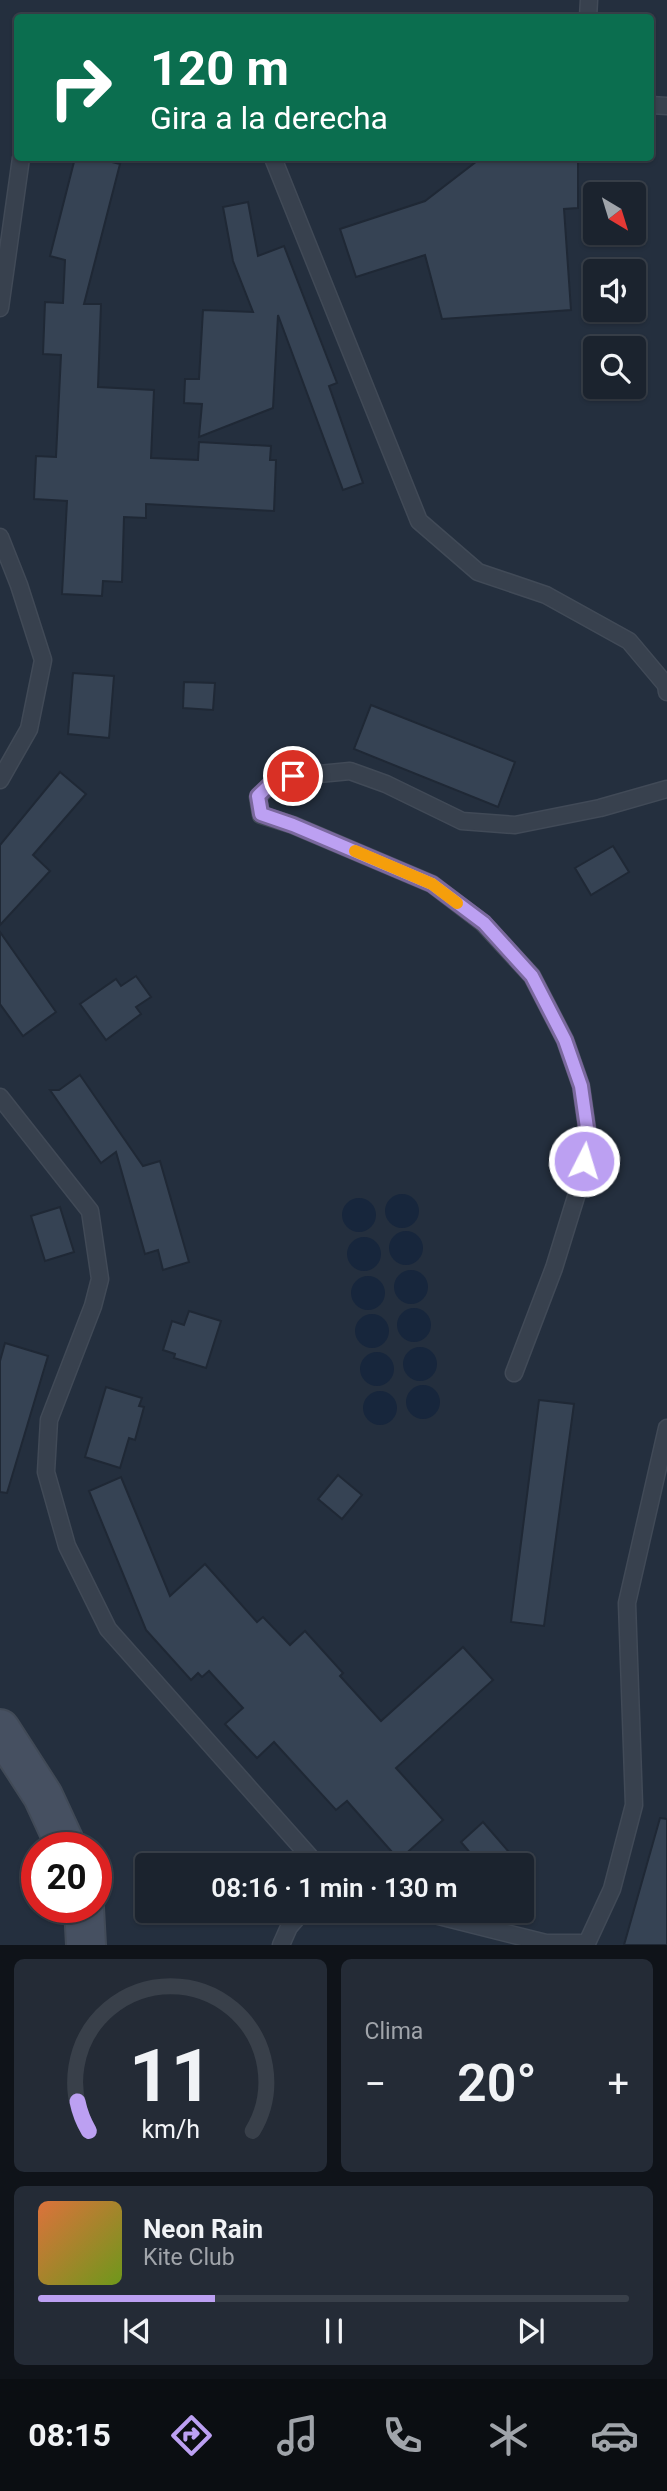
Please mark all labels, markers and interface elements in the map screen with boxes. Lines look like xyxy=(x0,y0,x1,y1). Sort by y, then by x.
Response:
text: 120 m xyxy=(150,40,289,97)
icon: right xyxy=(35,42,126,133)
text: Gira a la derecha xyxy=(150,99,388,137)
north arrow xyxy=(583,182,646,245)
map controls xyxy=(583,182,646,399)
button: sound xyxy=(583,259,646,322)
button: search xyxy=(583,336,646,399)
pin xyxy=(263,746,323,806)
icon: arrive xyxy=(274,757,312,795)
position arrow xyxy=(547,1124,621,1198)
speed limit sign: 20 xyxy=(21,1832,112,1923)
text: 08:16 · 1 min · 130 m xyxy=(211,1873,458,1903)
text: Clima xyxy=(365,2018,423,2045)
text: 11 xyxy=(128,2034,212,2120)
text: 20° xyxy=(457,2053,537,2114)
text: − xyxy=(365,2062,386,2106)
text: + xyxy=(607,2062,629,2106)
text: km/h xyxy=(141,2115,200,2144)
text: Neon Rain xyxy=(143,2214,263,2244)
text: Kite Club xyxy=(143,2244,235,2271)
icon: previous xyxy=(118,2312,156,2350)
icon: pause xyxy=(315,2312,353,2350)
icon: next xyxy=(512,2312,550,2350)
icon: directions xyxy=(167,2411,216,2460)
icon: music xyxy=(273,2411,322,2460)
icon: phone xyxy=(378,2411,427,2460)
icon: climate xyxy=(484,2411,533,2460)
icon: car xyxy=(590,2411,639,2460)
text: 08:15 xyxy=(28,2416,111,2454)

